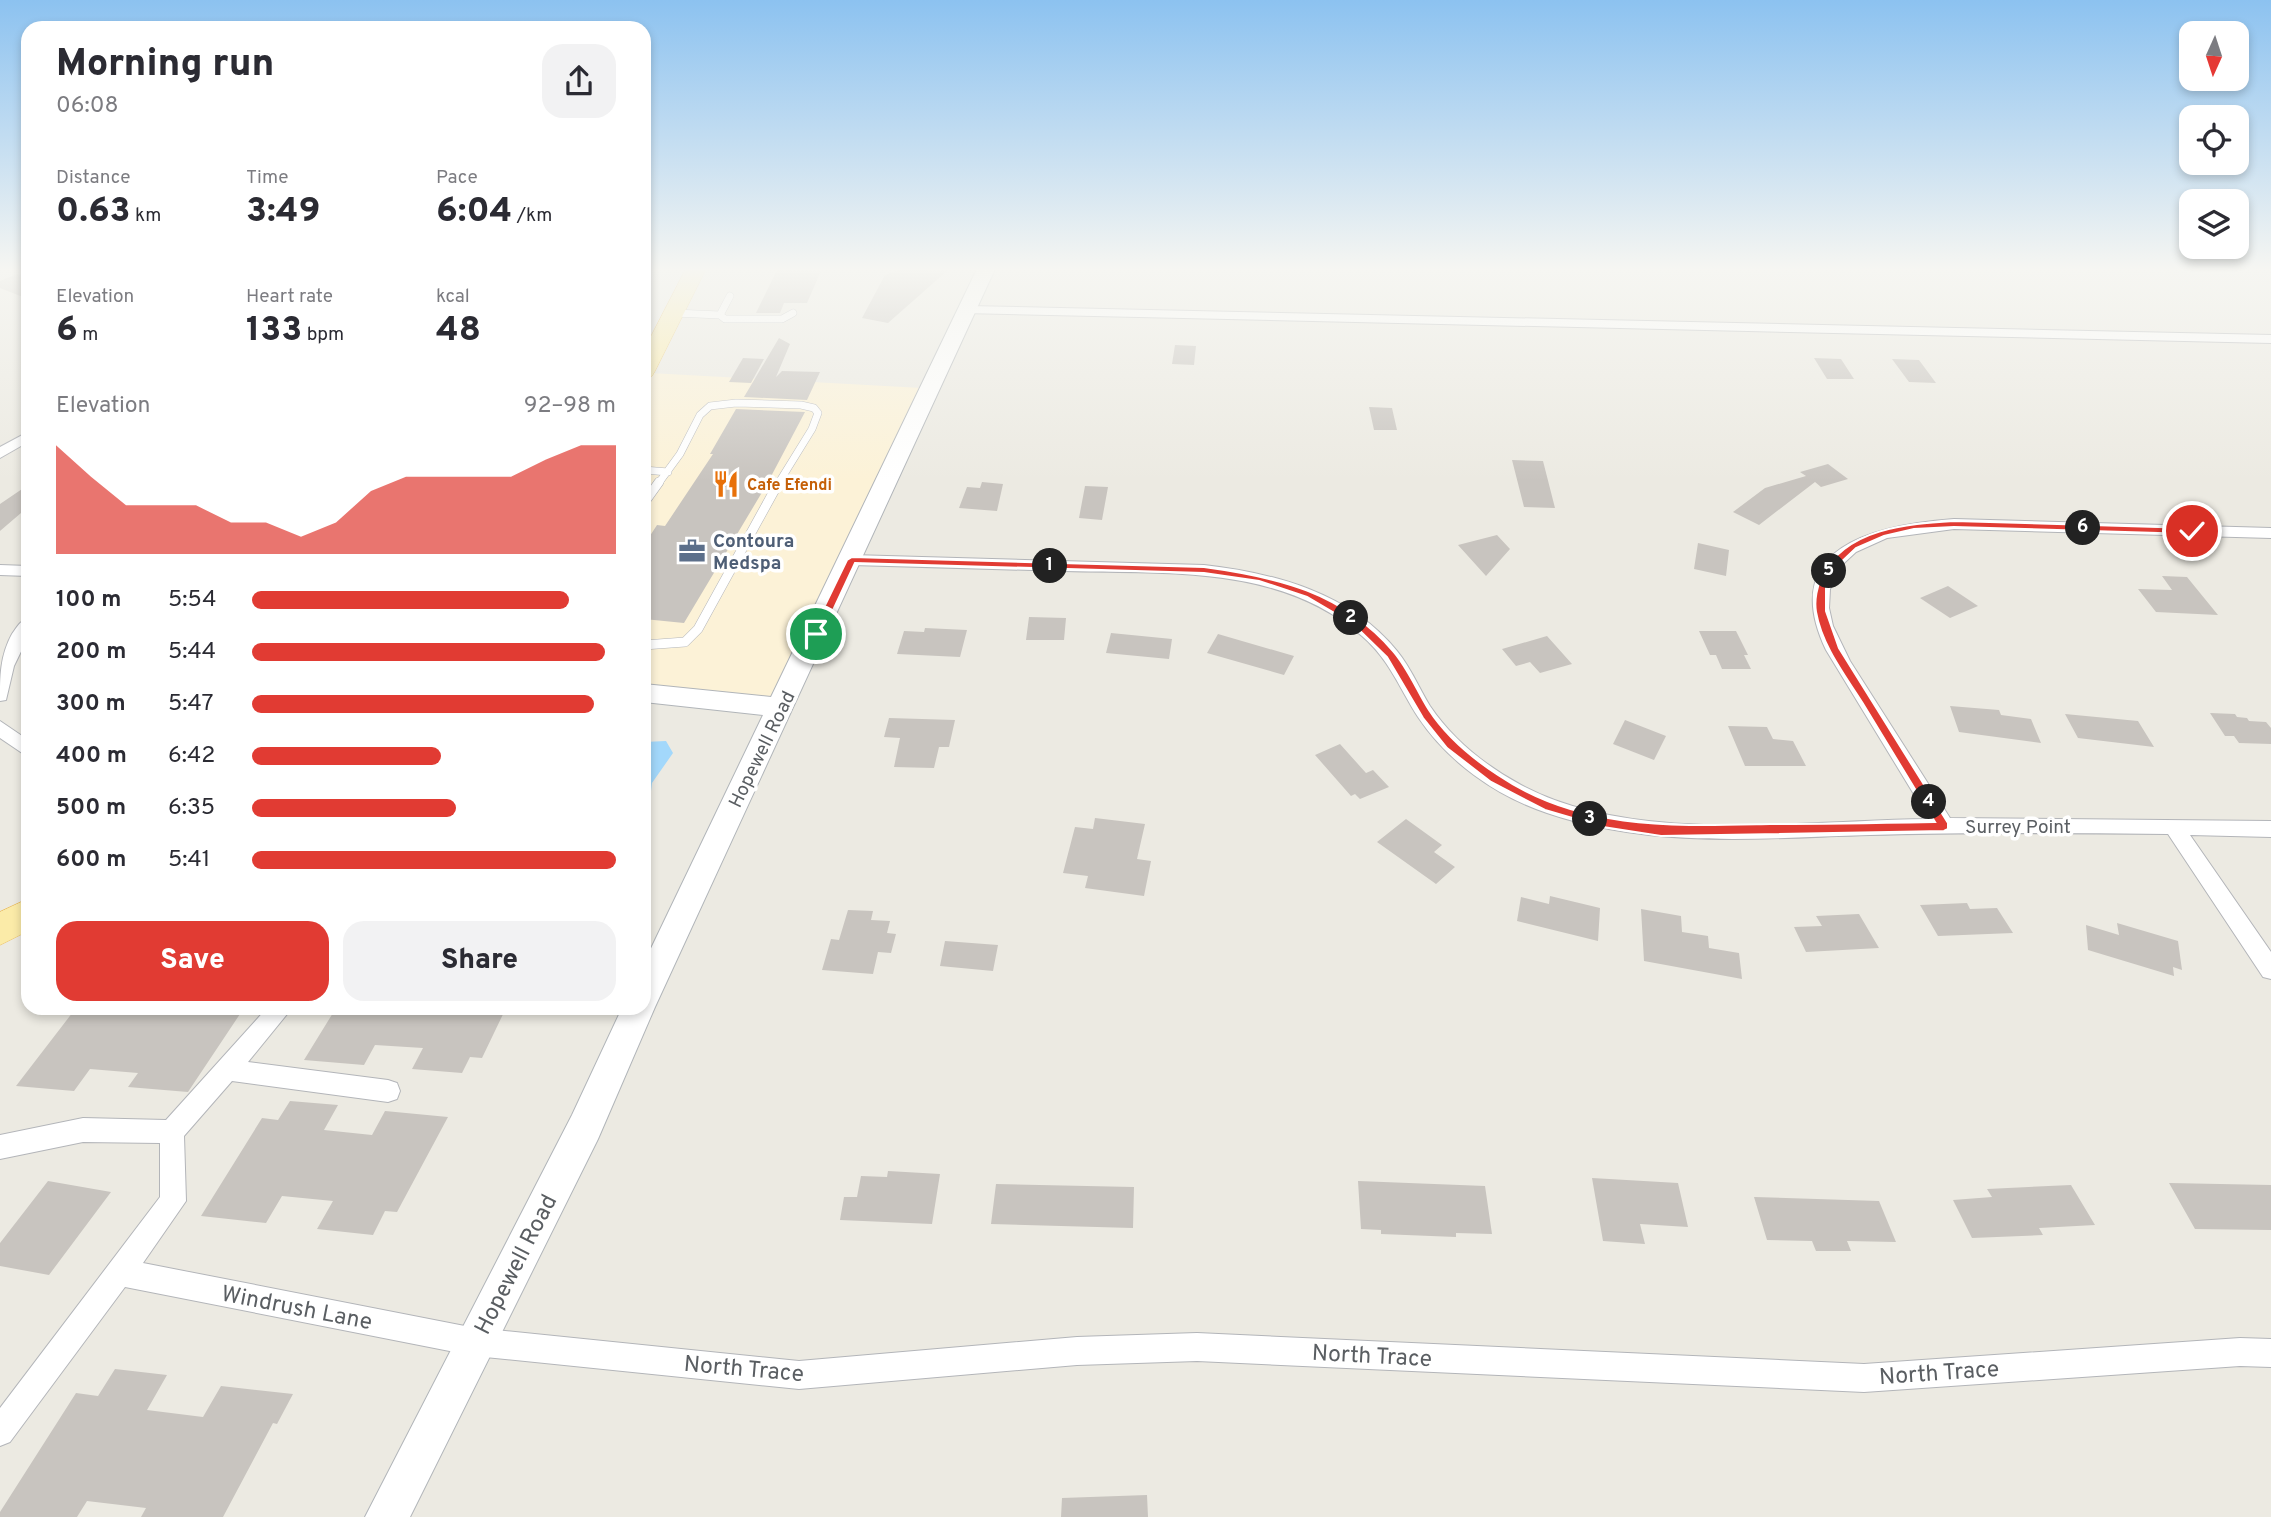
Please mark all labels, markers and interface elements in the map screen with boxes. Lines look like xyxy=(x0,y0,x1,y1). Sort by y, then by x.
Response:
north arrow xyxy=(2179,21,2249,91)
map controls xyxy=(2179,21,2249,259)
text: Morning run xyxy=(56,41,274,90)
button: share xyxy=(542,44,616,118)
text: 06:08 xyxy=(56,92,119,121)
button: locate xyxy=(2179,105,2249,175)
text: Distance xyxy=(56,166,131,190)
text: Time xyxy=(246,166,289,190)
text: Pace xyxy=(436,166,478,190)
button: layers xyxy=(2179,189,2249,259)
text: 0.63 xyxy=(56,190,131,234)
text: 3:49 xyxy=(246,190,320,234)
text: 6:04 xyxy=(436,190,512,234)
text: km xyxy=(131,204,161,228)
text: /km xyxy=(512,204,552,228)
text: Elevation xyxy=(56,285,134,309)
text: Heart rate xyxy=(246,285,333,309)
text: kcal xyxy=(436,285,470,309)
text: 6 xyxy=(56,309,78,353)
text: 133 xyxy=(246,309,302,353)
text: 48 xyxy=(436,309,481,353)
text: m xyxy=(78,323,98,347)
text: bpm xyxy=(302,323,344,347)
text: Elevation xyxy=(56,392,151,421)
text: 92–98 m xyxy=(524,392,616,421)
restaurant icon: Cafe Efendi xyxy=(711,469,741,499)
place label: Cafe Efendi xyxy=(747,476,832,496)
pin xyxy=(2162,501,2222,561)
pin: 6 xyxy=(2066,510,2100,546)
icon: check xyxy=(2173,512,2211,550)
text: 6 xyxy=(2077,515,2088,539)
place label: Contoura Medspa xyxy=(713,530,794,576)
office icon: Contoura Medspa xyxy=(677,536,707,566)
pin: 1 xyxy=(1032,548,1068,584)
text: 1 xyxy=(1046,553,1053,577)
pin: 5 xyxy=(1812,554,1846,588)
text: 5 xyxy=(1823,558,1834,582)
text: 100 m xyxy=(56,586,121,615)
text: 5:54 xyxy=(168,586,216,615)
pin: 2 xyxy=(1334,600,1368,636)
pin xyxy=(786,604,846,664)
text: 2 xyxy=(1345,605,1356,629)
icon: arrive xyxy=(797,615,835,653)
text: 200 m xyxy=(56,638,126,667)
text: 5:44 xyxy=(168,638,216,667)
street label: Hopewell Road xyxy=(724,688,801,812)
text: 300 m xyxy=(56,690,126,719)
text: 5:47 xyxy=(168,690,214,719)
text: 400 m xyxy=(56,742,127,771)
text: 6:42 xyxy=(168,742,215,771)
pin: 4 xyxy=(1912,784,1946,820)
text: 4 xyxy=(1922,789,1935,813)
text: 500 m xyxy=(56,794,126,823)
text: 6:35 xyxy=(168,794,215,823)
pin: 3 xyxy=(1572,802,1608,836)
text: 3 xyxy=(1584,806,1595,830)
street label: Surrey Point xyxy=(1965,816,2071,840)
text: 600 m xyxy=(56,846,126,875)
text: 5:41 xyxy=(168,846,210,875)
button: Save xyxy=(56,921,329,1001)
button: Share xyxy=(343,921,616,1001)
street label: Hopewell Road xyxy=(469,1190,565,1340)
street label: Windrush Lane xyxy=(219,1281,374,1338)
street label: North Trace xyxy=(1311,1340,1433,1375)
street label: North Trace xyxy=(683,1351,805,1390)
street label: North Trace xyxy=(1878,1356,2000,1393)

